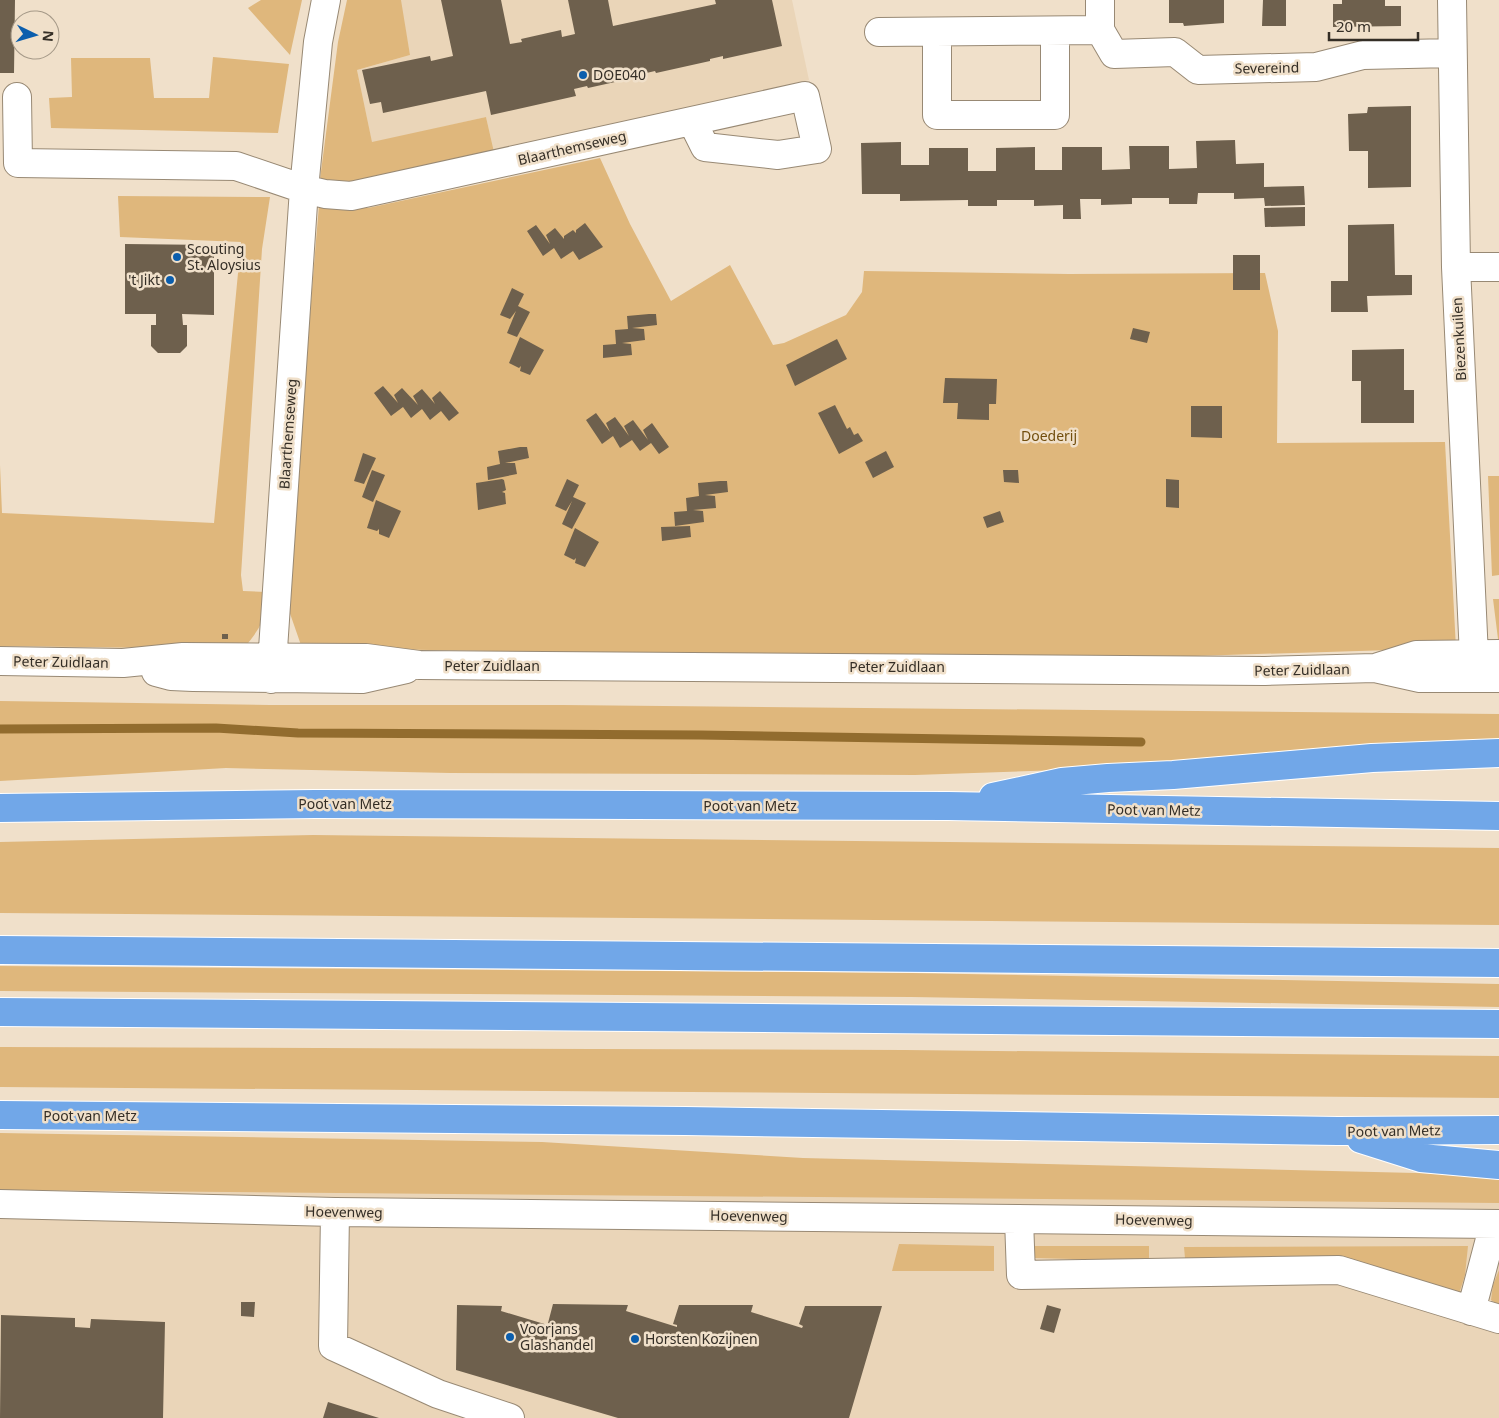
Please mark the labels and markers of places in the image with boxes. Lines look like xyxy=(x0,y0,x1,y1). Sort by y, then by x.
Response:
place label: DOE040 xyxy=(593,65,646,84)
marker: DOE040 xyxy=(577,69,589,81)
place label: Scouting St. Aloysius xyxy=(187,239,261,274)
marker: Scouting St. Aloysius xyxy=(171,251,183,263)
place label: 't Jikt xyxy=(128,270,160,289)
marker: 't Jikt xyxy=(164,274,176,286)
place label: Voorjans Glashandel xyxy=(520,1319,594,1354)
place label: Horsten Kozijnen xyxy=(645,1329,758,1348)
marker: Voorjans Glashandel xyxy=(504,1331,516,1343)
marker: Horsten Kozijnen xyxy=(629,1333,641,1345)

